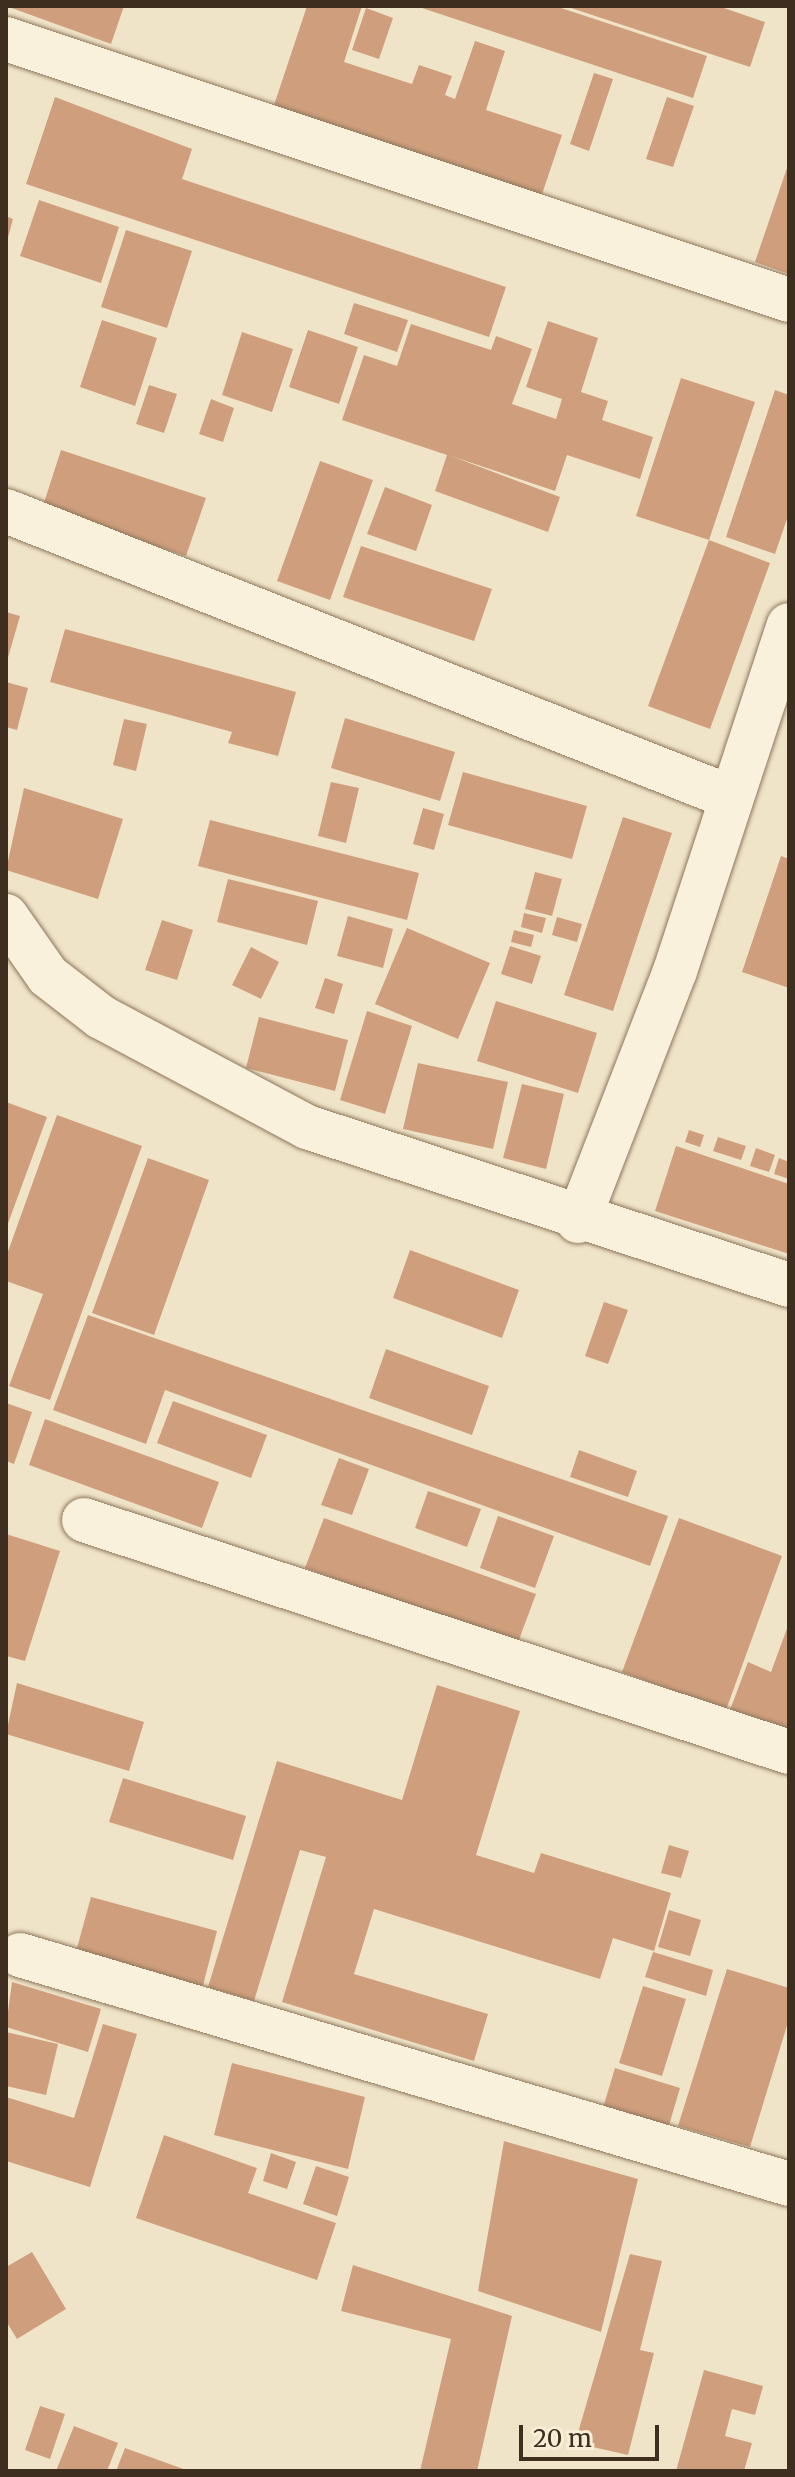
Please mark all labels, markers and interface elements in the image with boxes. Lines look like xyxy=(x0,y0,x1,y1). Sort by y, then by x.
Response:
scale bar xyxy=(523,2409,663,2459)
text: 20 m xyxy=(533,2423,592,2454)

